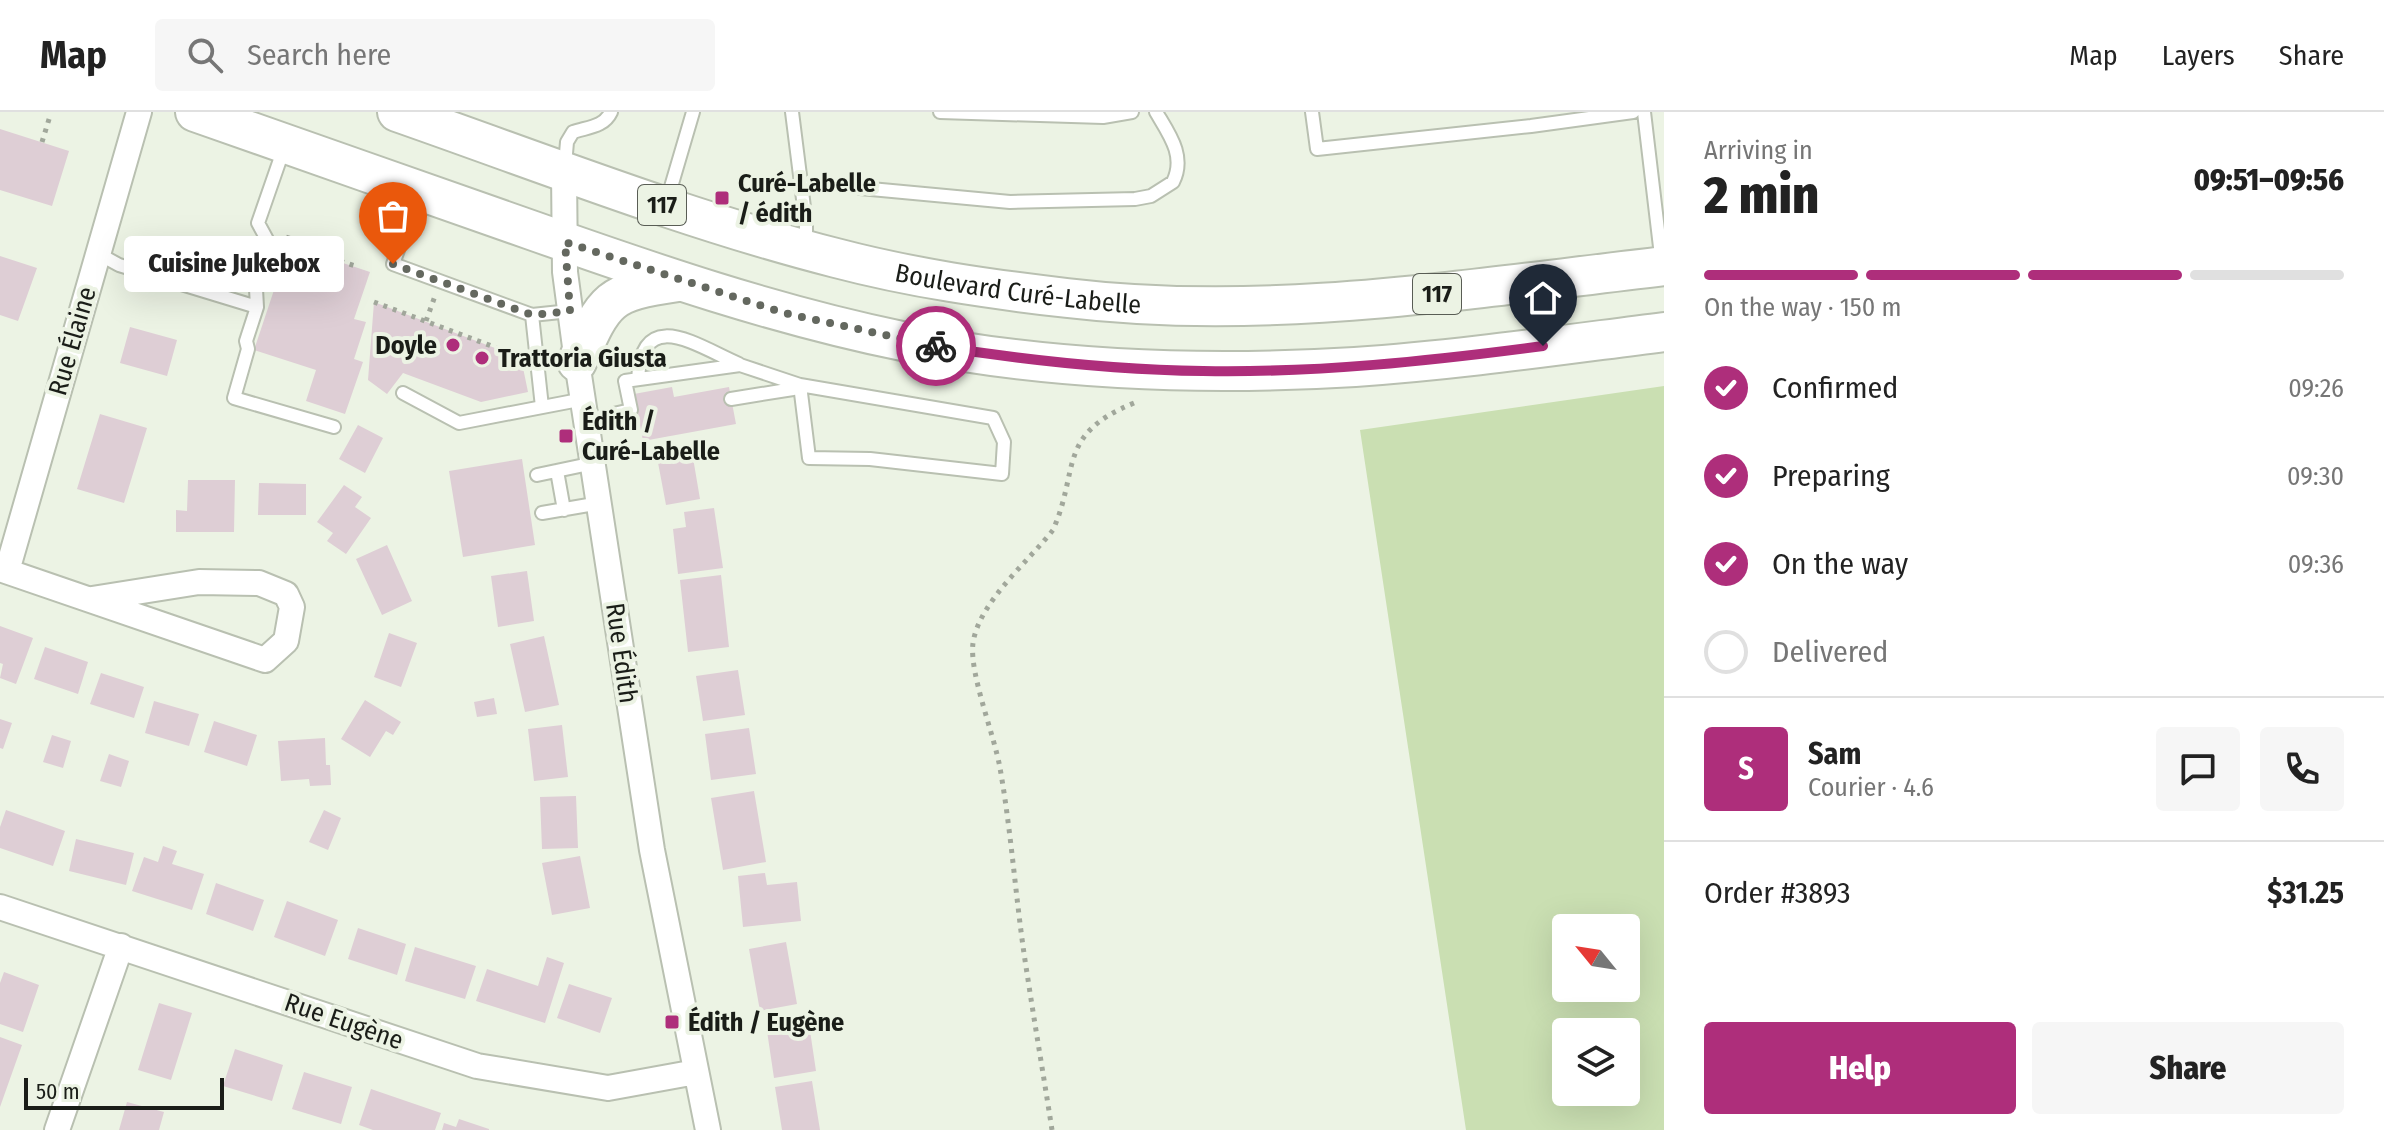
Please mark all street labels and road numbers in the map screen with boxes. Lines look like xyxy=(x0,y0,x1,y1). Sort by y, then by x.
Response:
road number: 117 xyxy=(638,185,686,225)
street label: Boulevard Curé-Labelle xyxy=(892,257,1142,320)
road number: 117 xyxy=(1413,274,1461,314)
street label: Rue Élaine xyxy=(42,283,103,399)
street label: Rue Édith xyxy=(599,601,644,705)
street label: Rue Eugène xyxy=(280,987,407,1056)

